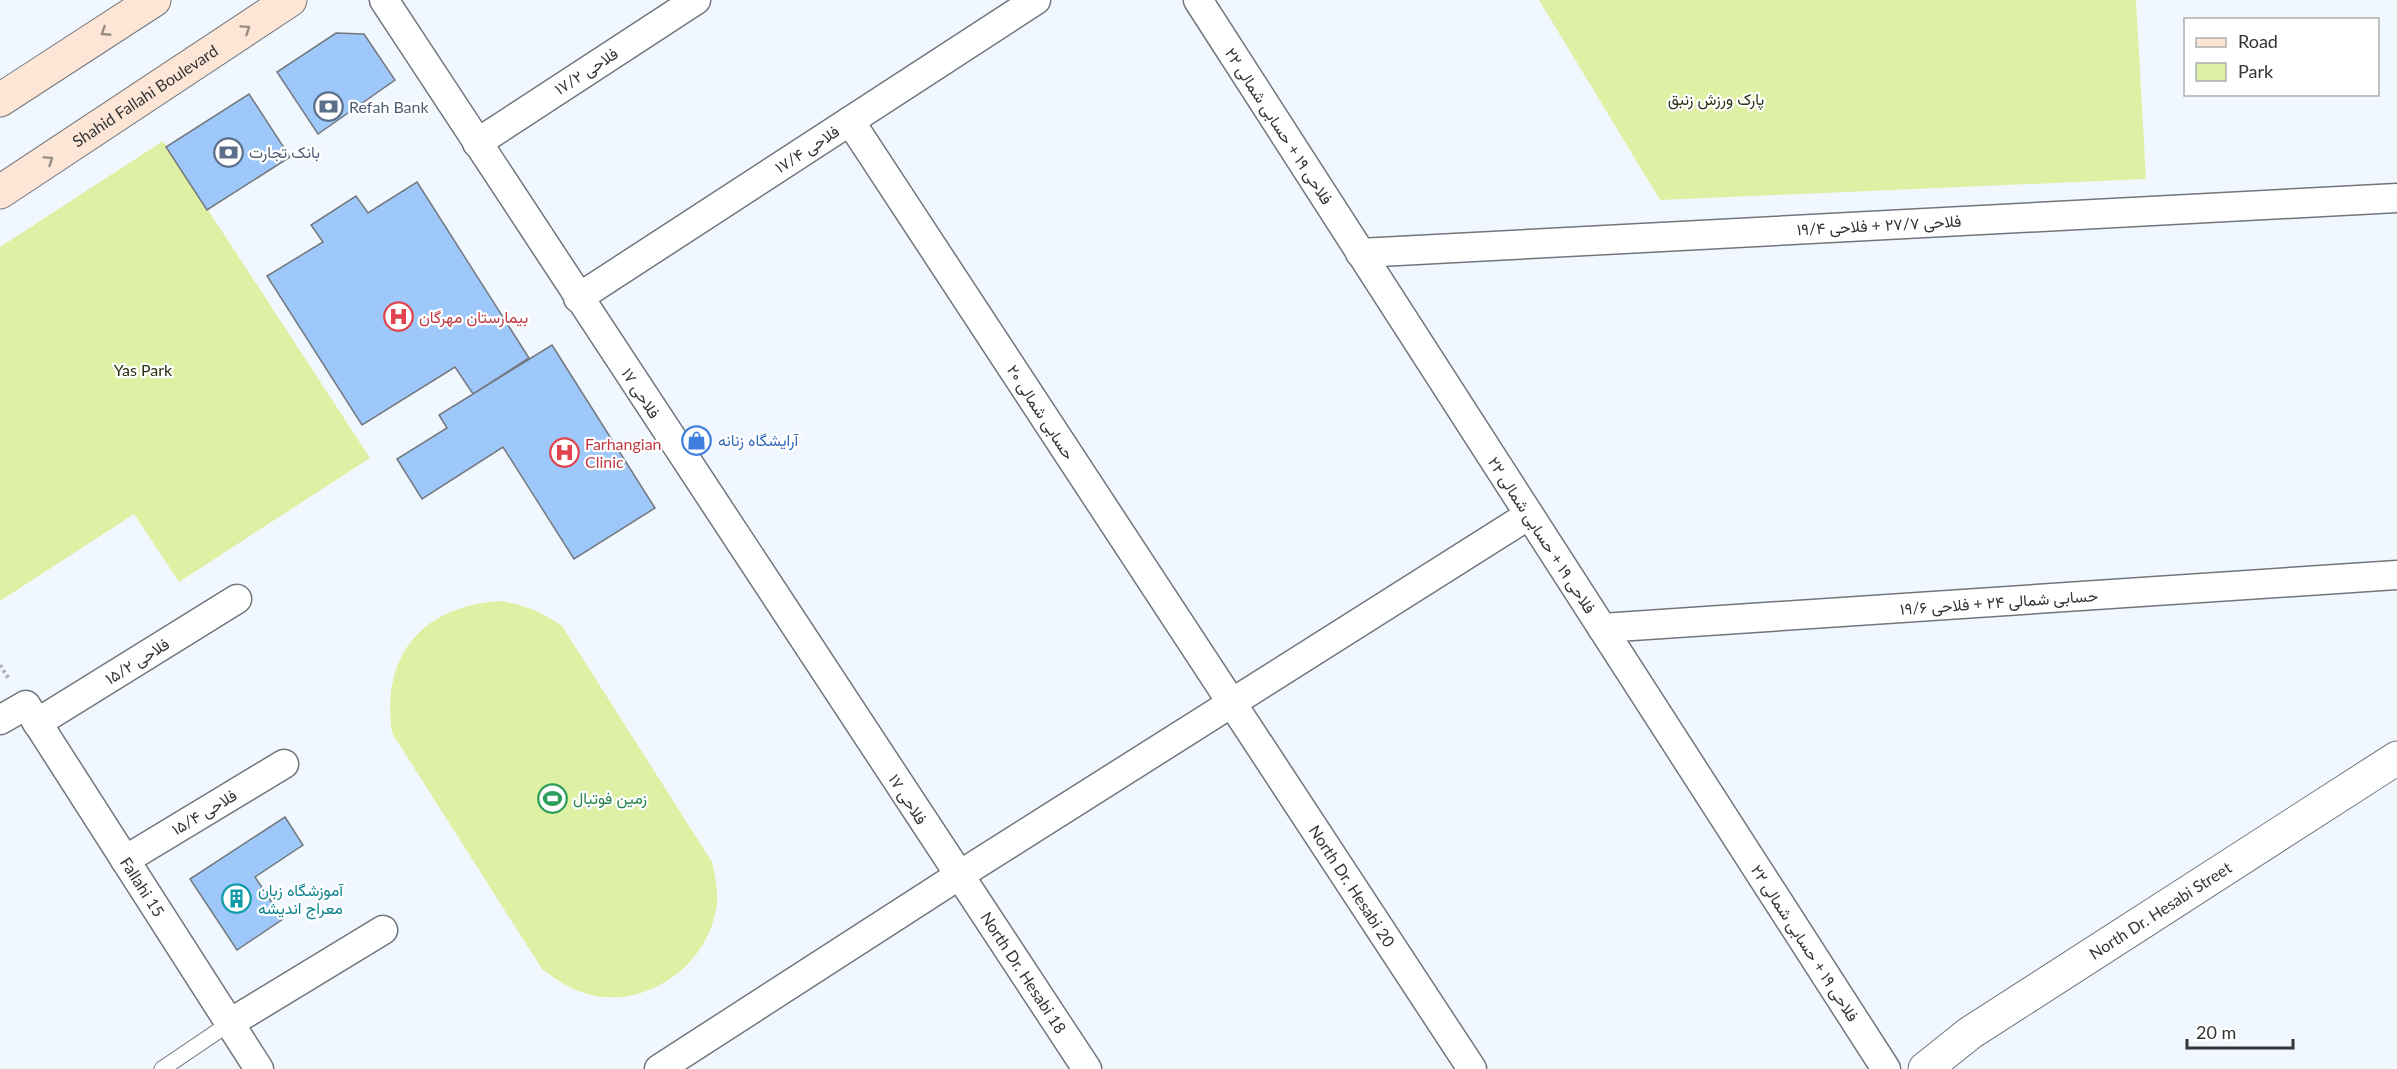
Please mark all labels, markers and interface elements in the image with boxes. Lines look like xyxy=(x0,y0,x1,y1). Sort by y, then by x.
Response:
legend xyxy=(2184,18,2379,96)
one-way arrow xyxy=(101,25,112,36)
one-way arrow xyxy=(239,25,250,36)
text: Road xyxy=(2238,30,2278,52)
street label: Shahid Fallahi Boulevard xyxy=(69,41,221,150)
street label: فلاحی ۱۷/۲ xyxy=(550,43,622,100)
street label: فلاحی ۱۹ + حسابی شمالی ۲۲ xyxy=(1220,44,1337,209)
text: Park xyxy=(2238,60,2274,82)
park label: پارک ورزش زنبق xyxy=(1668,89,1764,111)
bank icon: Refah Bank xyxy=(312,91,344,123)
place label: Refah Bank xyxy=(349,97,430,116)
street label: فلاحی ۱۷/۴ xyxy=(771,121,843,178)
bank icon: بانک تجارت xyxy=(212,136,244,168)
place label: بانک تجارت xyxy=(249,142,320,163)
one-way arrow xyxy=(42,156,53,167)
street label: فلاحی ۲۷/۷ + فلاحی ۱۹/۴ xyxy=(1796,211,1962,240)
hospital icon: بیمارستان مهرگان xyxy=(382,301,414,333)
place label: بیمارستان مهرگان xyxy=(419,307,528,328)
park label: Yas Park xyxy=(114,360,173,379)
street label: حسابی شمالی ۲۰ xyxy=(1002,361,1079,464)
street label: فلاحی ۱۷ xyxy=(616,364,665,423)
shop icon: آرایشگاه زنانه xyxy=(681,424,713,456)
place label: آرایشگاه زنانه xyxy=(718,430,799,451)
place label: Farhangian Clinic xyxy=(585,434,662,471)
hospital icon: Farhangian Clinic xyxy=(548,437,580,469)
street label: فلاحی ۱۹ + حسابی شمالی ۲۲ xyxy=(1483,453,1600,618)
street label: حسابی شمالی ۲۴ + فلاحی ۱۹/۶ xyxy=(1899,585,2099,620)
street label: فلاحی ۱۵/۲ xyxy=(101,633,173,689)
street label: فلاحی ۱۷ xyxy=(883,770,932,829)
sports icon: زمین فوتبال xyxy=(536,782,568,814)
street label: فلاحی ۱۵/۴ xyxy=(168,785,241,840)
place label: زمین فوتبال xyxy=(573,788,647,809)
street label: North Dr. Hesabi 20 xyxy=(1306,821,1399,950)
street label: Fallahi 15 xyxy=(117,853,169,920)
street label: North Dr. Hesabi Street xyxy=(2085,857,2235,963)
street label: فلاحی ۱۹ + حسابی شمالی ۲۲ xyxy=(1746,861,1863,1026)
place label: آموزشگاه زبان معراج اندیشه xyxy=(258,880,344,920)
building icon: آموزشگاه زبان معراج اندیشه xyxy=(221,883,253,915)
street label: North Dr. Hesabi 18 xyxy=(977,908,1071,1037)
scale bar xyxy=(2187,1012,2294,1050)
text: 20 m xyxy=(2196,1021,2236,1043)

